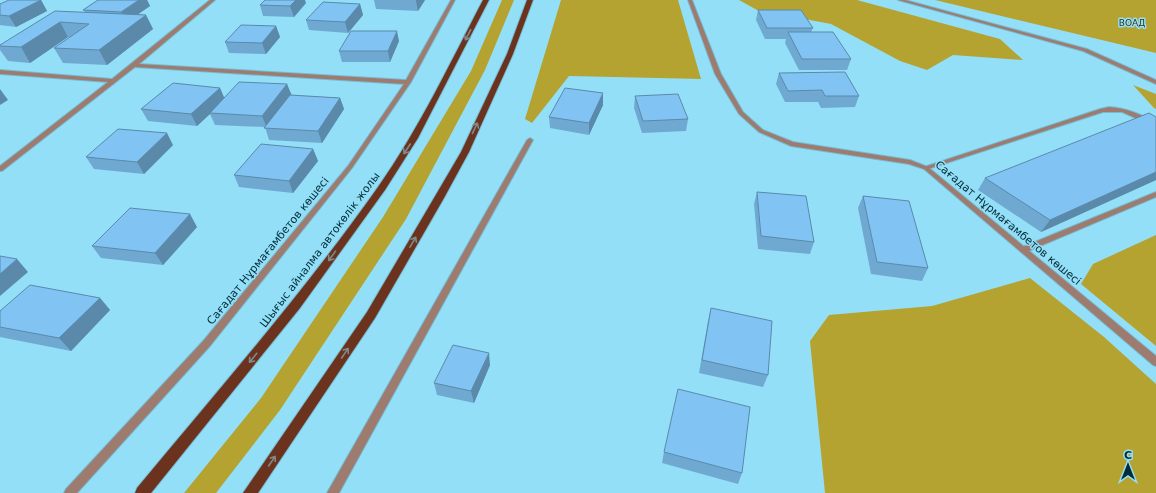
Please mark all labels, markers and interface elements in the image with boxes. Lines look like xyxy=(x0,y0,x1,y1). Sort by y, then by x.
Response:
park label: ВОАД xyxy=(1119,18,1145,28)
one-way arrow xyxy=(464,29,472,41)
one-way arrow xyxy=(472,123,480,135)
one-way arrow xyxy=(403,144,411,155)
street label: Сағадат Нұрмағамбетов көшесі xyxy=(932,158,1084,288)
street label: Шығыс айналма автокөлік жолы xyxy=(257,170,383,330)
street label: Сағадат Нұрмағамбетов көшесі xyxy=(204,175,332,327)
one-way arrow xyxy=(410,237,418,249)
one-way arrow xyxy=(328,250,337,261)
one-way arrow xyxy=(341,348,349,359)
one-way arrow xyxy=(248,353,257,364)
north arrow xyxy=(1108,445,1148,485)
text: С xyxy=(1124,449,1132,462)
one-way arrow xyxy=(268,456,276,467)

